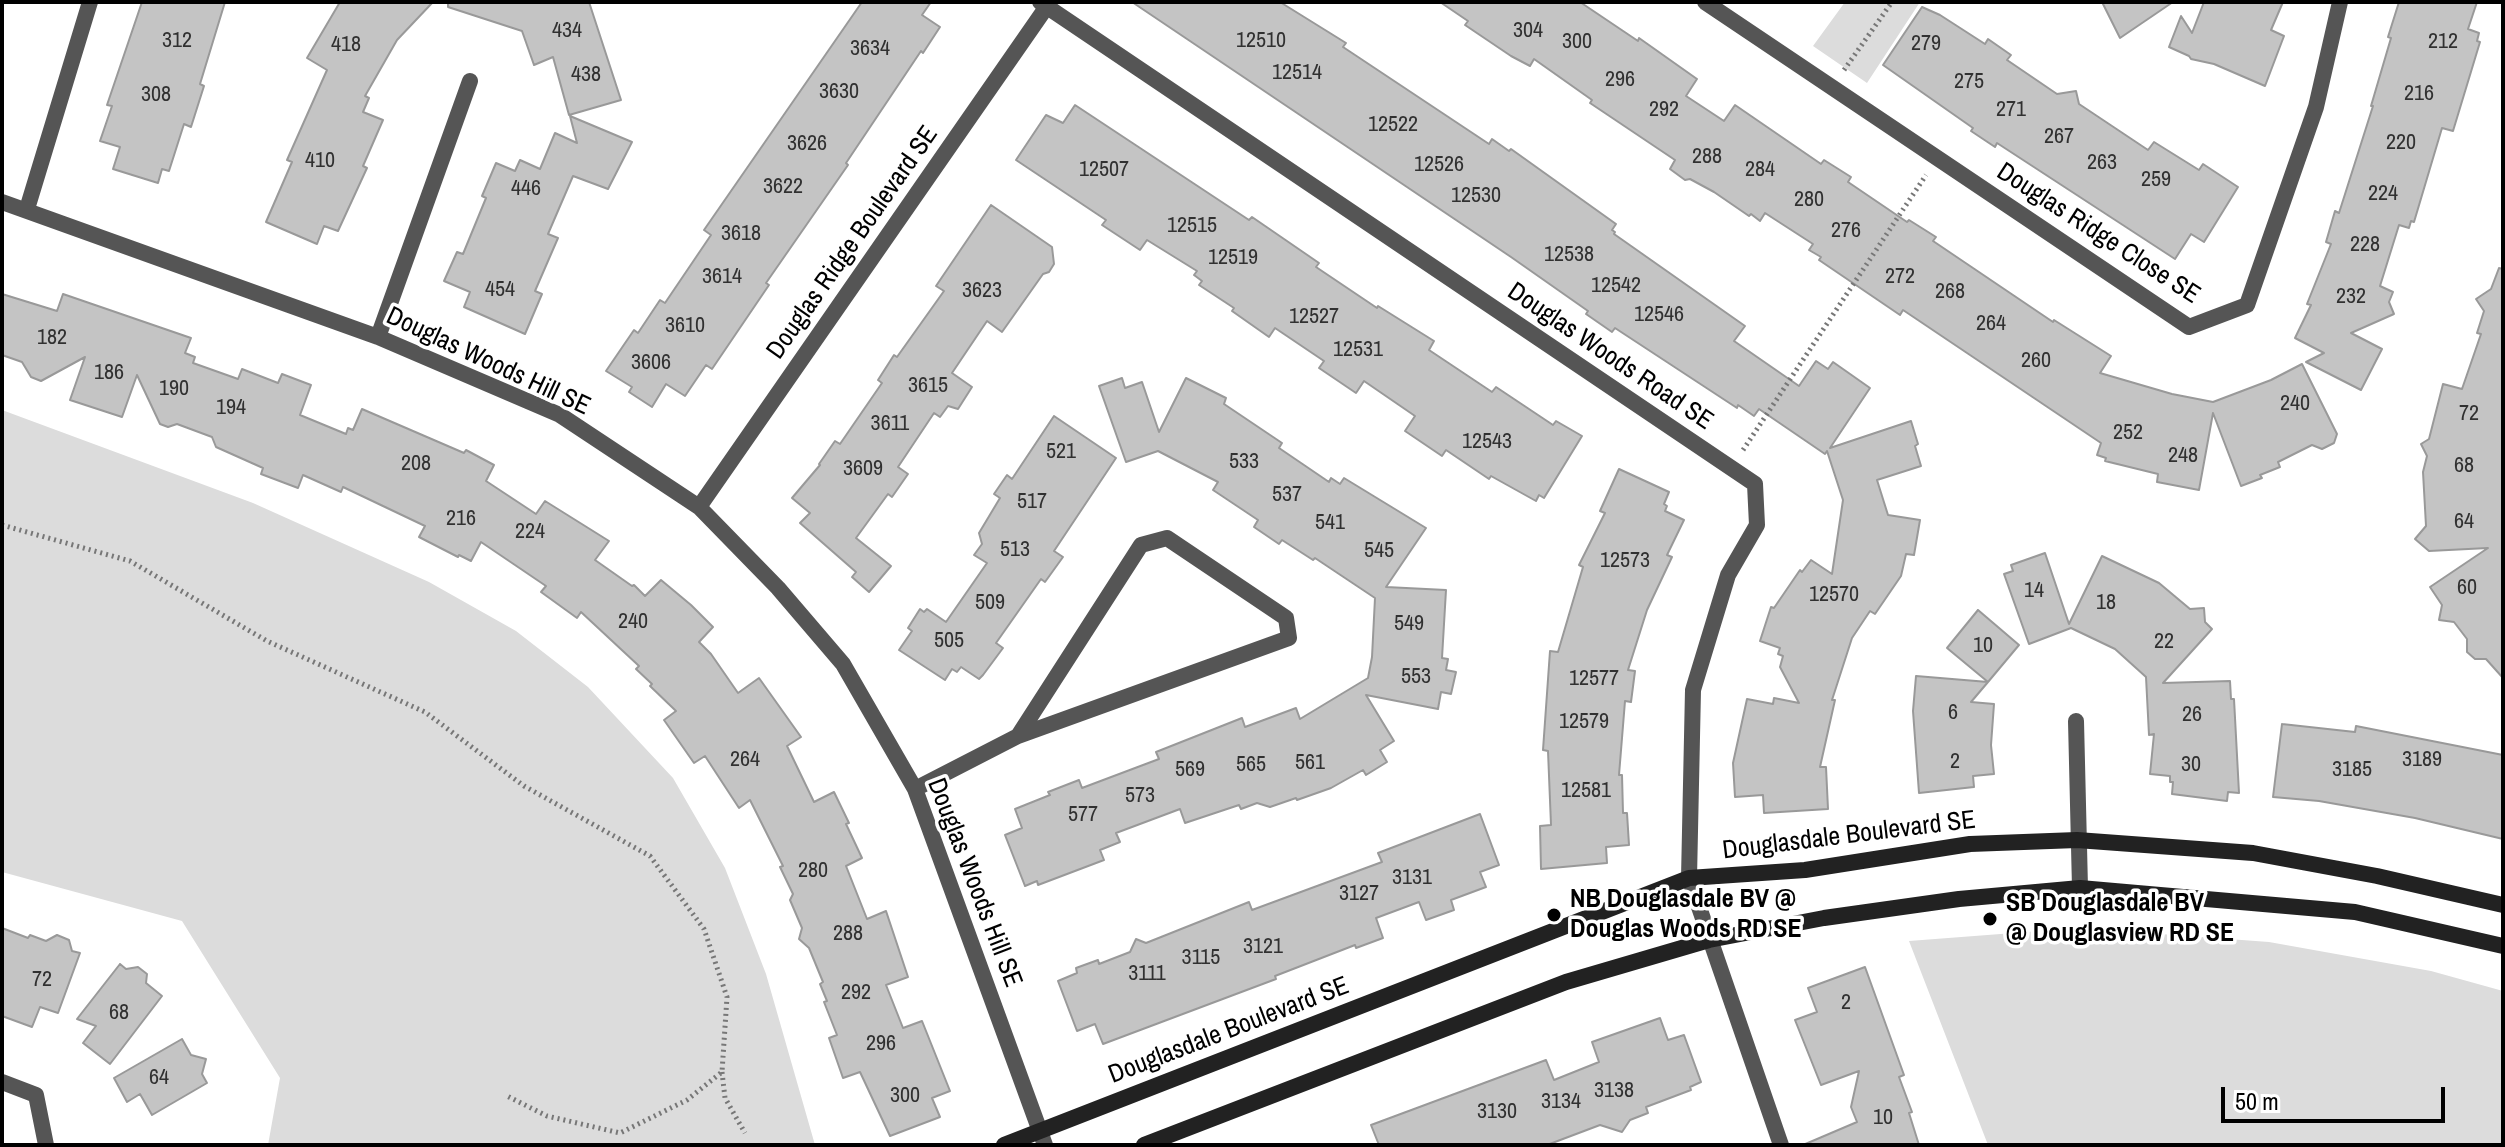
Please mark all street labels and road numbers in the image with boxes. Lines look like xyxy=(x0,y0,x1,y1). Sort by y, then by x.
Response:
street label: Douglas Ridge Boulevard SE xyxy=(761,120,945,366)
street label: Douglas Ridge Close SE xyxy=(1991,157,2205,311)
street label: Douglas Woods Road SE xyxy=(1501,277,1719,437)
street label: Douglas Woods Hill SE xyxy=(381,301,595,423)
street label: Douglas Woods Hill SE xyxy=(920,774,1028,992)
street label: Douglasdale Boulevard SE xyxy=(1721,805,1977,867)
street label: Douglasdale Boulevard SE xyxy=(1104,971,1354,1091)

